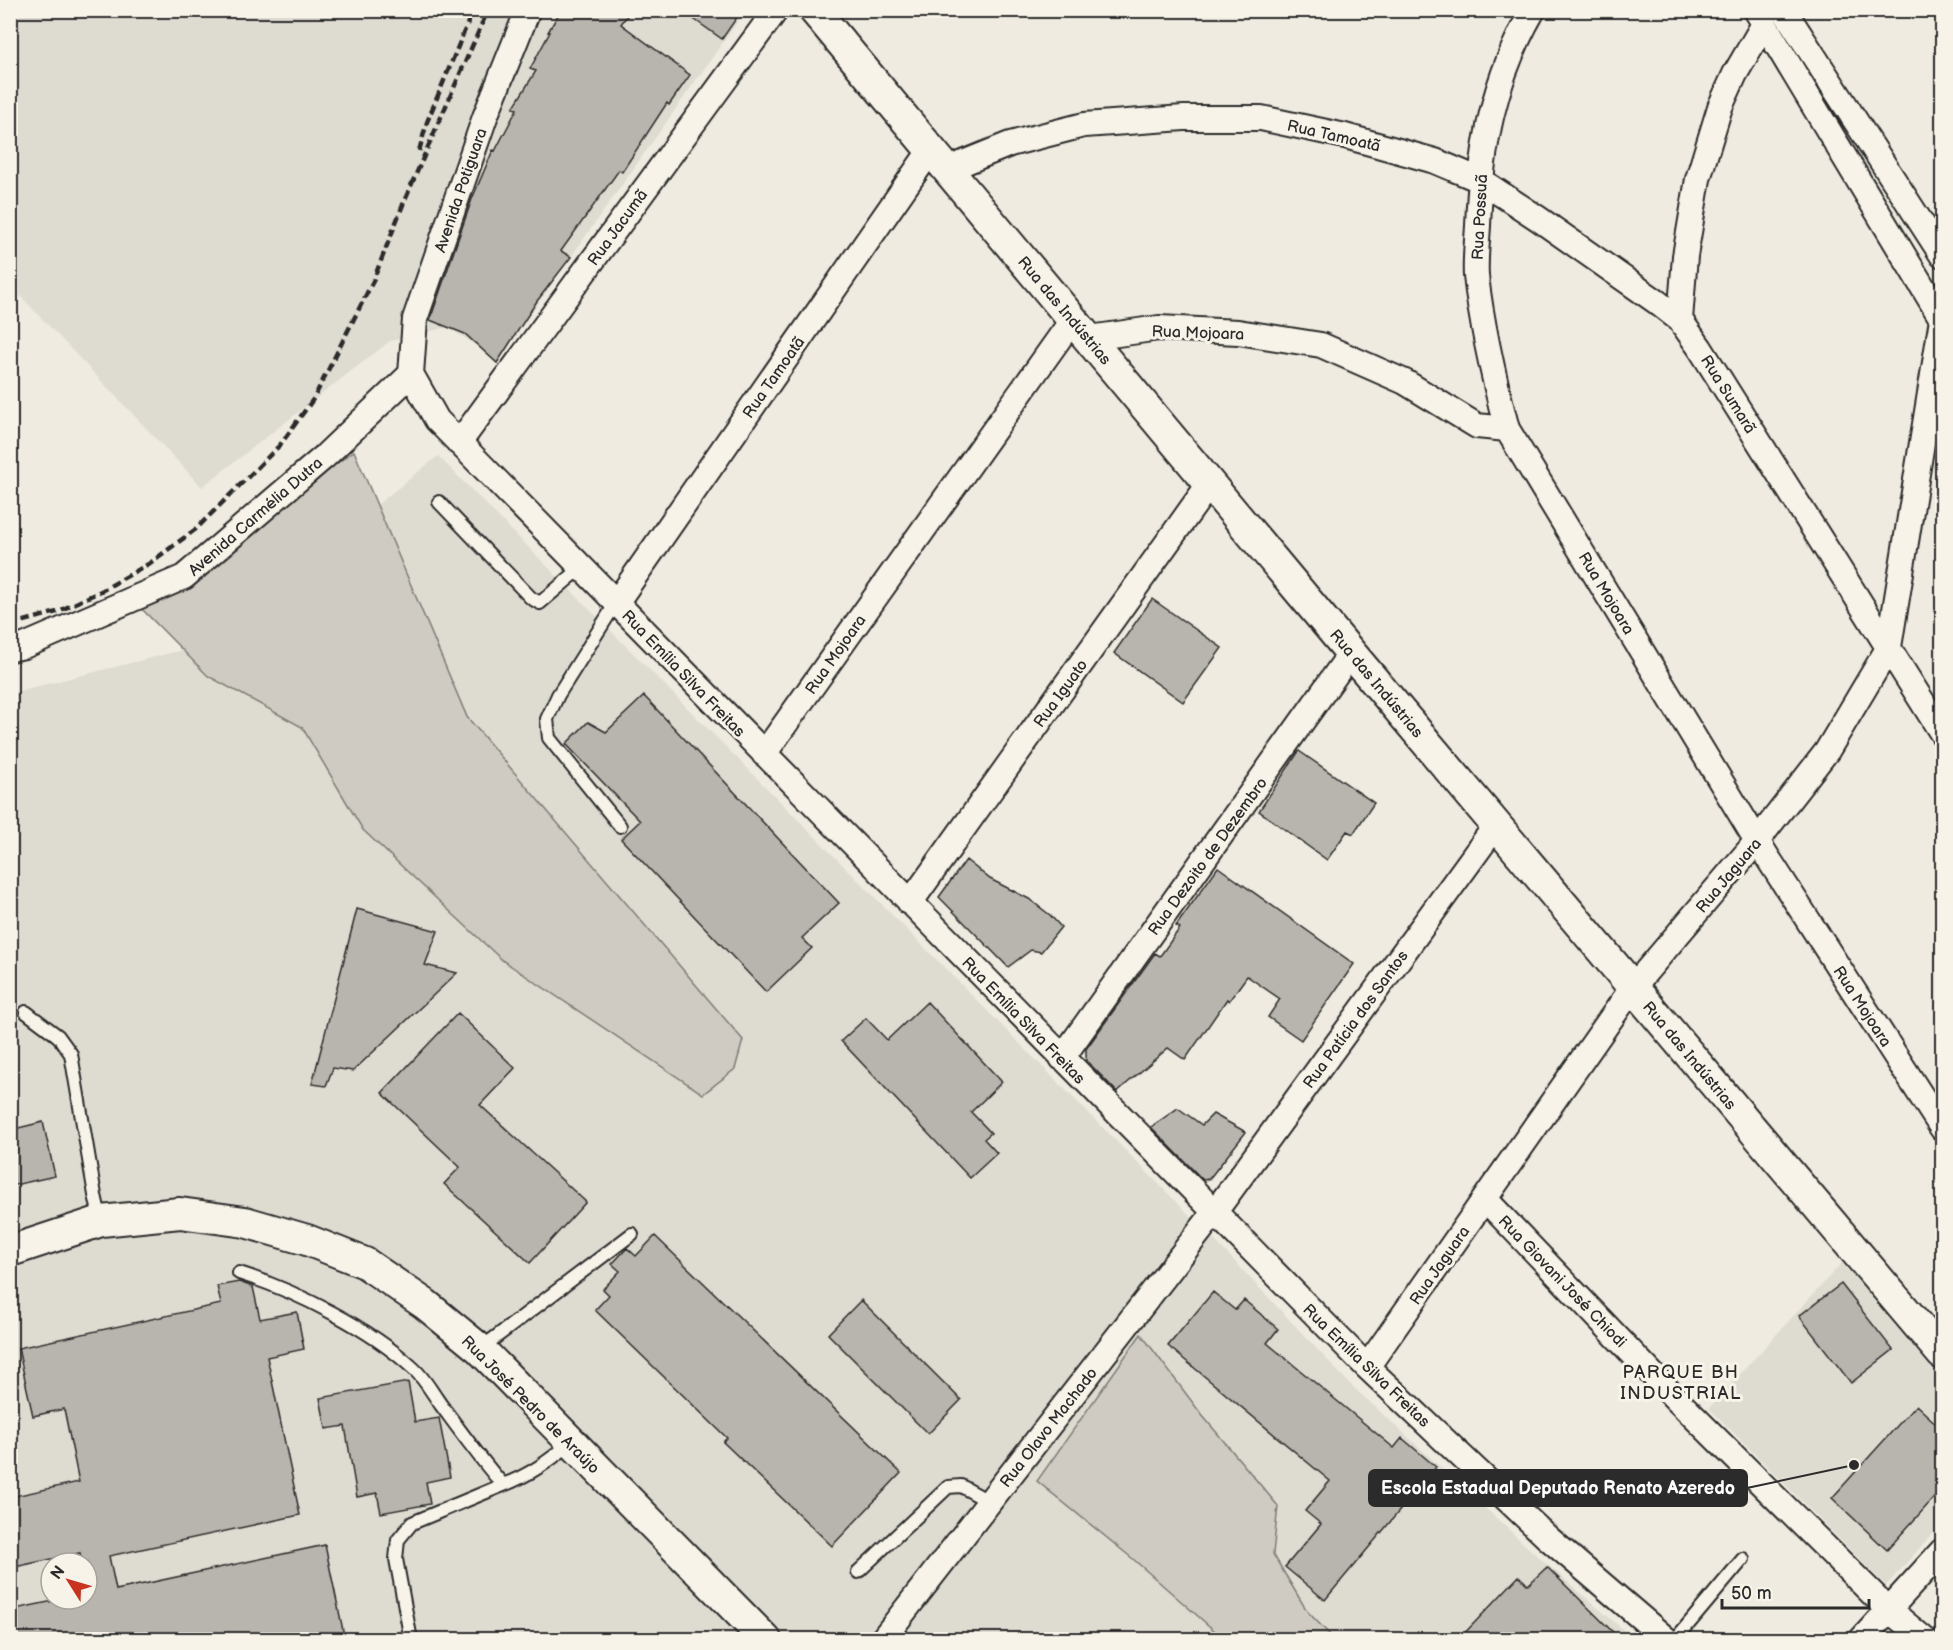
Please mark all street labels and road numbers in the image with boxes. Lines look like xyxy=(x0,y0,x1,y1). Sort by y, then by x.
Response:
street label: Rua Tamoatã xyxy=(1285,117,1382,156)
street label: Avenida Potiguara xyxy=(431,126,492,255)
street label: Rua Possuã xyxy=(1469,174,1492,261)
street label: Rua Jacumã xyxy=(584,186,652,270)
street label: Rua das Indústrias xyxy=(1013,253,1115,369)
street label: Rua Mojoara xyxy=(1151,322,1245,345)
street label: Rua Tamoatã xyxy=(739,333,809,422)
street label: Rua Sumarã xyxy=(1696,352,1759,438)
street label: Avenida Carmélia Dutra xyxy=(185,454,327,581)
street label: Rua Mojoara xyxy=(1574,549,1638,638)
street label: Rua Emília Silva Freitas xyxy=(617,607,749,742)
street label: Rua Mojoara xyxy=(802,611,871,698)
street label: Rua das Indústrias xyxy=(1325,626,1427,742)
street label: Rua Iguato xyxy=(1030,656,1092,732)
street label: Rua Dezoito de Dezembro xyxy=(1145,774,1272,940)
street label: Rua Jaguara xyxy=(1692,835,1766,917)
street label: Rua Patícia dos Santos xyxy=(1300,947,1413,1093)
street label: Rua Emília Silva Freitas xyxy=(957,954,1089,1089)
street label: Rua Mojoara xyxy=(1829,963,1895,1051)
street label: Rua das Indústrias xyxy=(1638,998,1740,1114)
street label: Rua Giovani José Chiodi xyxy=(1494,1212,1630,1352)
street label: Rua Jaguara xyxy=(1406,1223,1474,1309)
street label: Rua Emília Silva Freitas xyxy=(1299,1301,1433,1432)
street label: Rua José Pedro de Araújo xyxy=(457,1332,603,1478)
street label: Rua Olavo Machado xyxy=(996,1364,1102,1492)

